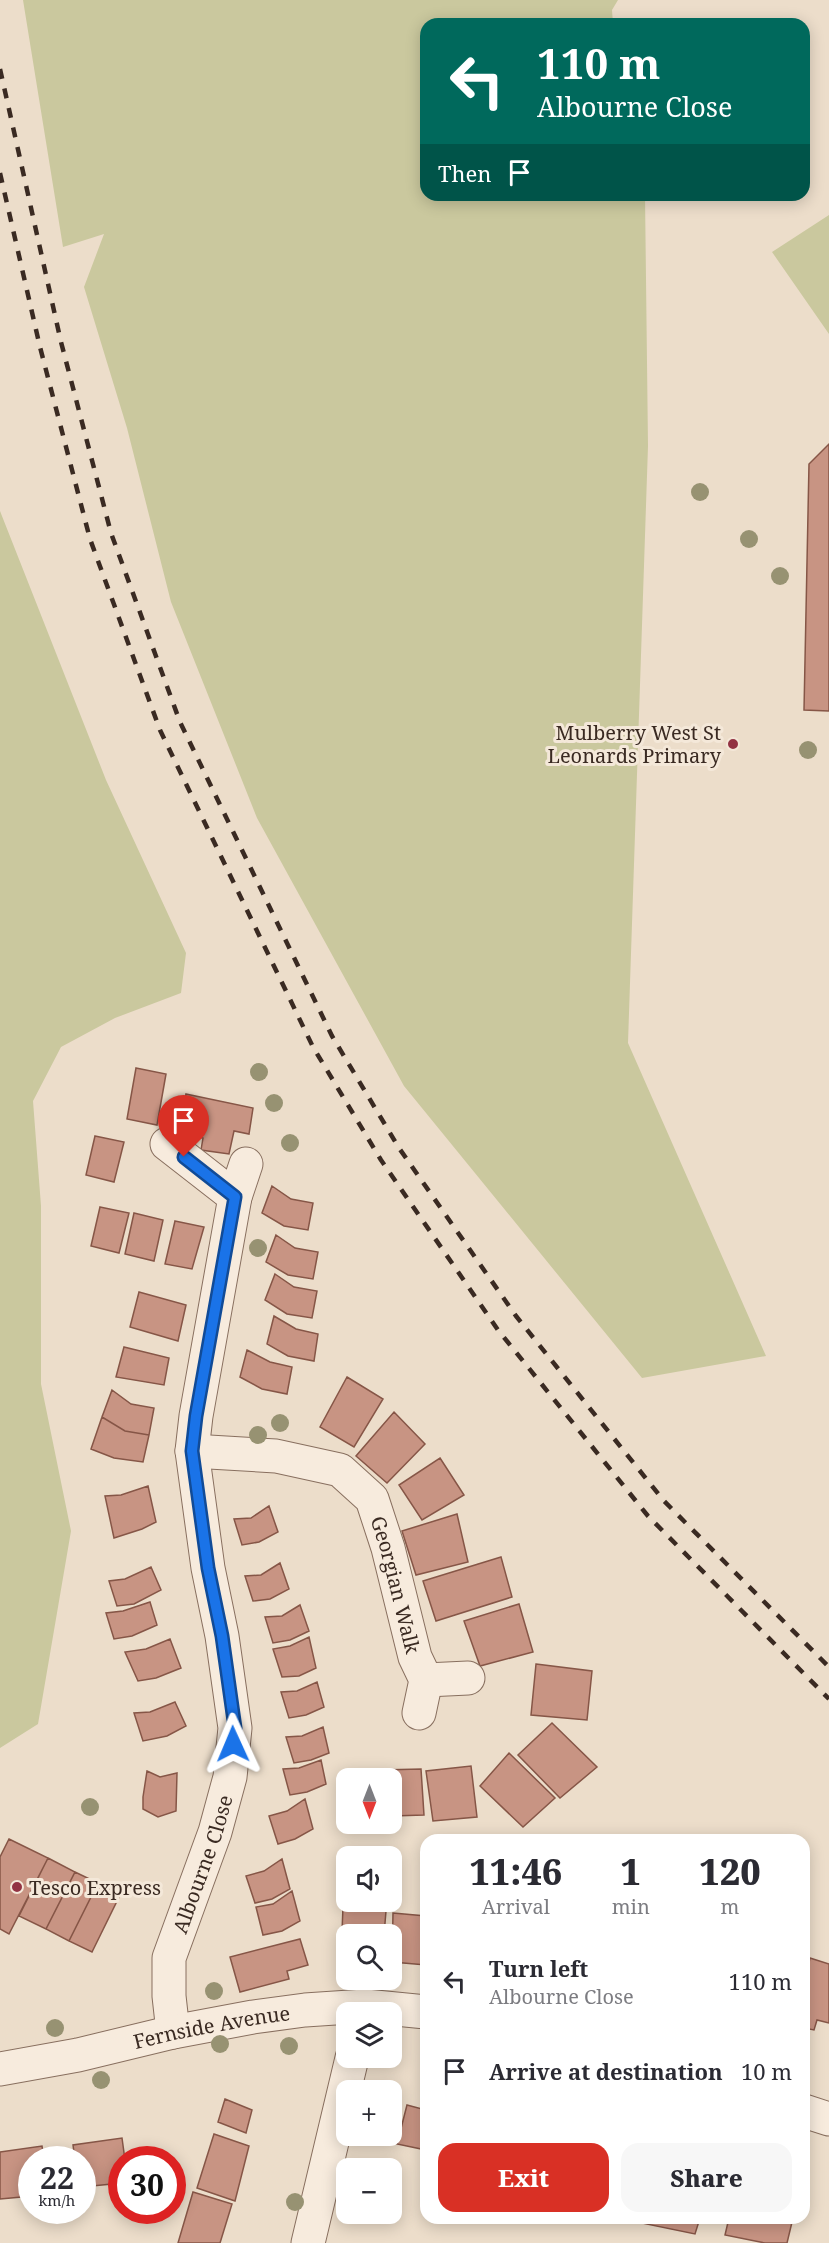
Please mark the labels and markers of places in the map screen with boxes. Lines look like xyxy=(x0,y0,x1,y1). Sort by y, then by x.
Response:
place label: Mulberry West St Leonards Primary xyxy=(547,719,722,769)
marker: Mulberry West St Leonards Primary xyxy=(726,737,740,751)
pin xyxy=(158,1095,209,1157)
place label: Tesco Express xyxy=(29,1874,161,1901)
marker: Tesco Express xyxy=(10,1880,24,1894)

